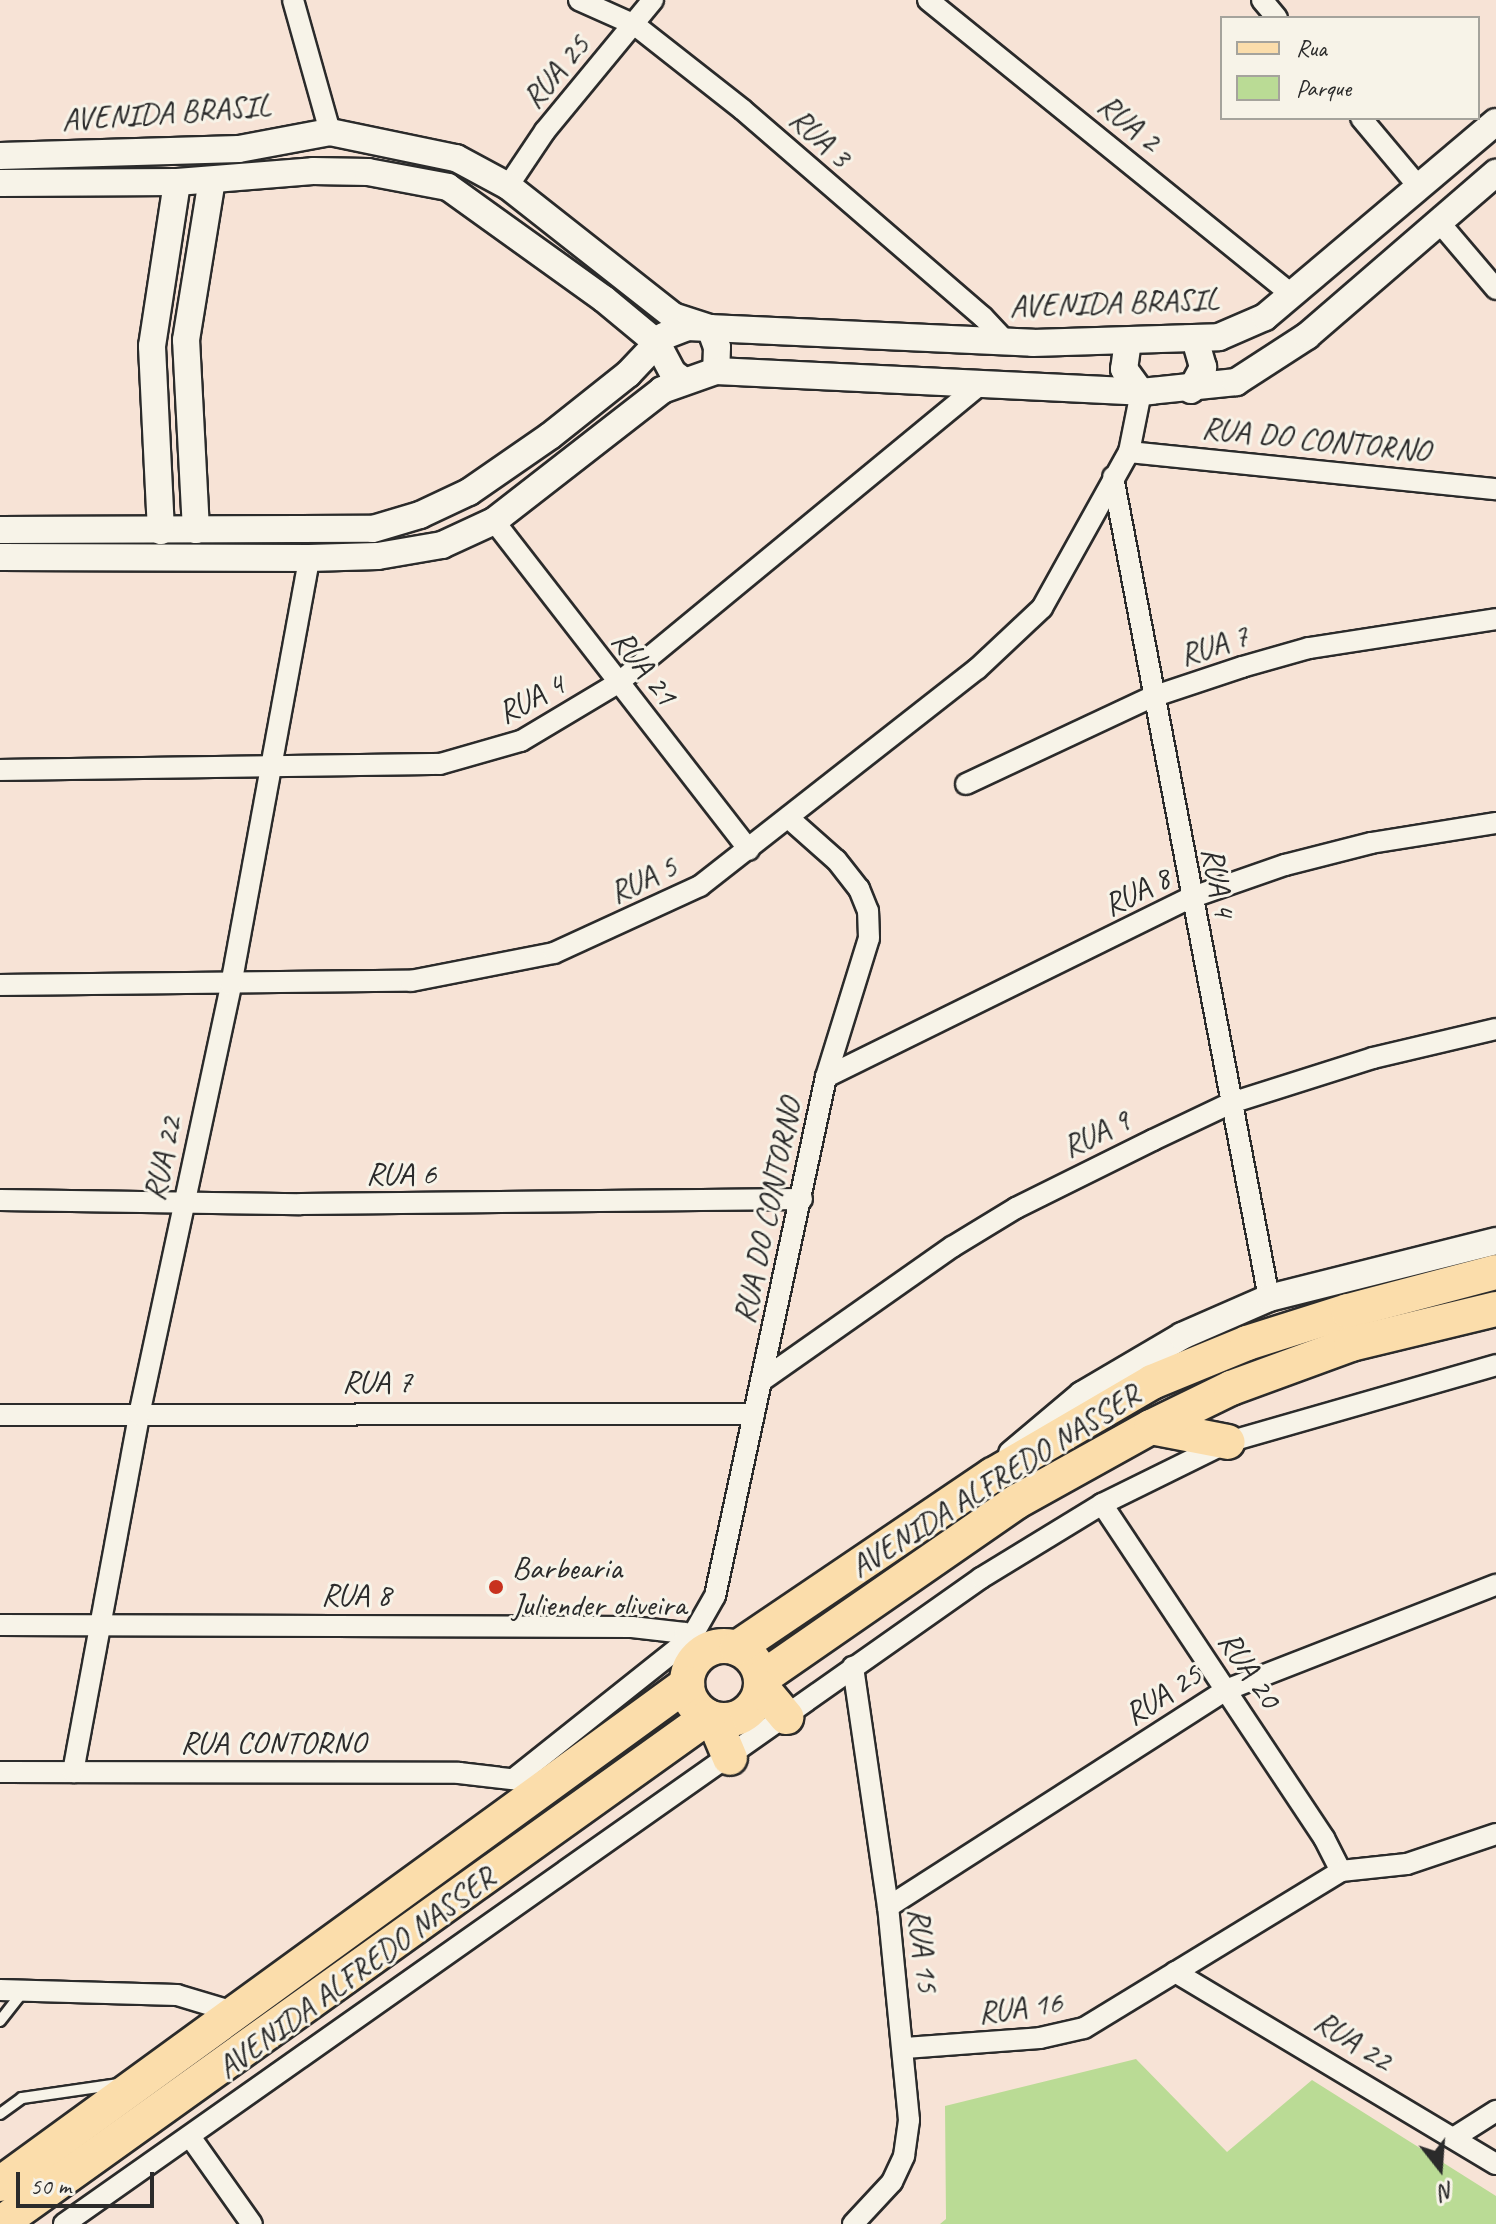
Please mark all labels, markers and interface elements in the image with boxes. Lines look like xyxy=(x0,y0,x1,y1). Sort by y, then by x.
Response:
legend xyxy=(1220,16,1480,120)
street label: RUA 25 xyxy=(514,27,598,117)
text: Rua xyxy=(1296,33,1327,63)
text: Parque xyxy=(1296,73,1351,103)
street label: RUA 2 xyxy=(1090,86,1168,160)
street label: AVENIDA BRASIL xyxy=(60,87,272,139)
street label: RUA 3 xyxy=(781,100,859,176)
street label: AVENIDA BRASIL xyxy=(1009,280,1219,326)
street label: RUA DO CONTORNO xyxy=(1201,409,1431,471)
street label: RUA 7 xyxy=(1175,617,1253,675)
street label: RUA 21 xyxy=(603,623,685,713)
street label: RUA 4 xyxy=(491,666,571,732)
street label: RUA 4 xyxy=(1192,844,1244,920)
street label: RUA 5 xyxy=(603,847,683,913)
street label: RUA 8 xyxy=(1097,859,1177,925)
street label: RUA DO CONTORNO xyxy=(726,1096,810,1326)
street label: RUA 9 xyxy=(1056,1101,1136,1167)
street label: RUA 22 xyxy=(135,1114,191,1204)
street label: RUA 6 xyxy=(366,1155,436,1193)
street label: RUA 7 xyxy=(342,1363,412,1401)
street label: AVENIDA ALFREDO NASSER xyxy=(842,1376,1148,1586)
place label: Barbearia Juliender oliveira xyxy=(512,1550,686,1625)
street label: RUA 8 xyxy=(321,1576,391,1614)
marker: Barbearia Juliender oliveira xyxy=(487,1578,505,1596)
street label: RUA 20 xyxy=(1209,1624,1289,1716)
street label: RUA 25 xyxy=(1117,1656,1209,1734)
street label: RUA CONTORNO xyxy=(180,1724,366,1762)
street label: AVENIDA ALFREDO NASSER xyxy=(209,1859,503,2087)
street label: RUA 15 xyxy=(899,1906,947,1994)
street label: RUA 16 xyxy=(975,1983,1065,2033)
street label: RUA 22 xyxy=(1307,2002,1399,2080)
north arrow xyxy=(1400,2128,1480,2208)
scale bar xyxy=(20,2156,158,2206)
text: 50 m xyxy=(30,2171,71,2201)
text: N xyxy=(1436,2176,1458,2206)

